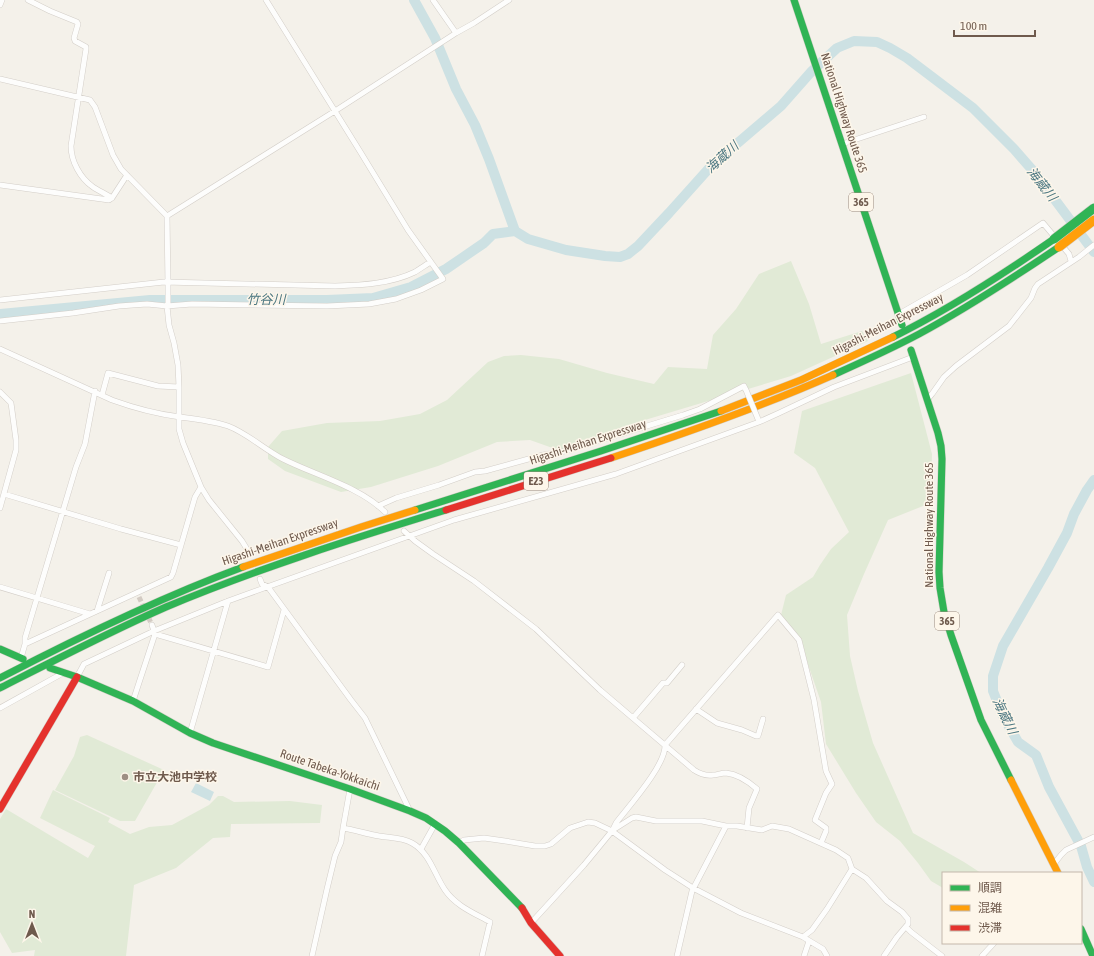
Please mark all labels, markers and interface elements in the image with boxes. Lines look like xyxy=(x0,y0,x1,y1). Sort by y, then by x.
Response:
scale bar xyxy=(954,12,1035,38)
text: 100 m xyxy=(960,19,987,33)
street label: National Highway Route 365 xyxy=(818,51,870,175)
water label: 海蔵川 xyxy=(702,137,743,176)
water label: 海蔵川 xyxy=(1024,164,1061,206)
road number: 365 xyxy=(849,193,873,211)
street label: Higashi-Meihan Expressway xyxy=(831,290,946,358)
water label: 竹谷川 xyxy=(246,292,287,307)
street label: Higashi-Meihan Expressway xyxy=(528,417,648,467)
street label: National Highway Route 365 xyxy=(922,462,936,588)
road number: E23 xyxy=(524,472,548,490)
street label: Higashi-Meihan Expressway xyxy=(220,516,340,568)
road number: 365 xyxy=(935,612,959,630)
water label: 海蔵川 xyxy=(990,695,1021,739)
street label: Route Tabeka-Yokkaichi xyxy=(278,746,382,794)
place label: 市立大池中学校 xyxy=(133,770,217,784)
marker: 市立大池中学校 xyxy=(120,772,130,782)
legend xyxy=(942,872,1082,944)
text: 順調 xyxy=(978,881,1002,895)
text: 混雑 xyxy=(978,901,1002,915)
north arrow xyxy=(12,904,52,944)
text: N xyxy=(29,908,35,920)
text: 渋滞 xyxy=(978,921,1002,935)

